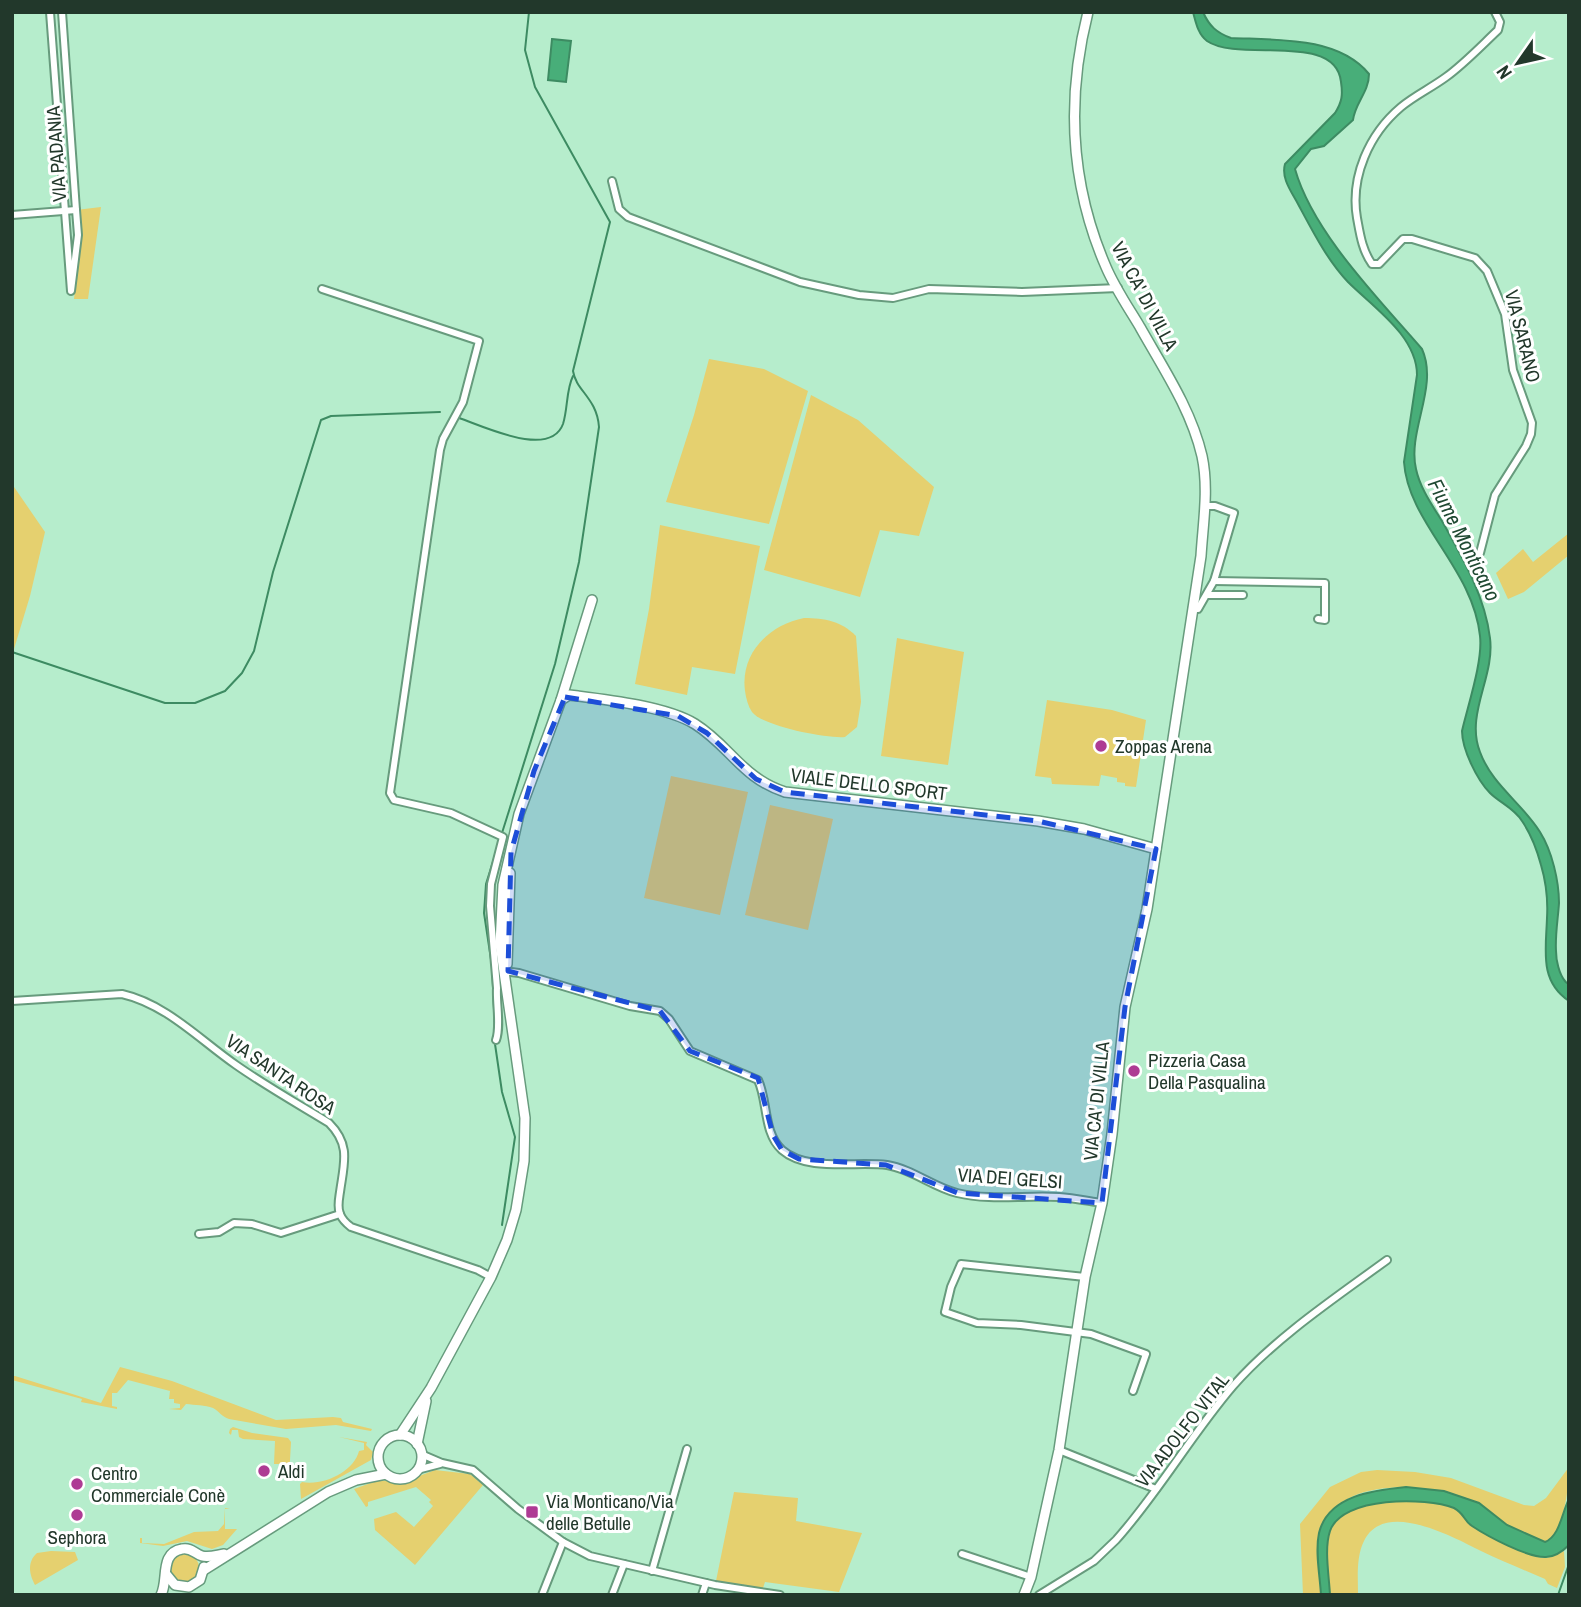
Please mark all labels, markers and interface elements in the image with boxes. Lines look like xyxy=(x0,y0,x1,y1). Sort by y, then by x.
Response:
north arrow xyxy=(1483,28,1553,98)
text: N xyxy=(1490,61,1518,84)
street label: VIA PADANIA xyxy=(40,105,72,203)
street label: VIA CA' DI VILLA xyxy=(1105,237,1185,356)
street label: VIA SARANO xyxy=(1499,287,1547,385)
water label: Fiume Monticano xyxy=(1421,473,1508,606)
place label: Zoppas Arena xyxy=(1115,733,1212,759)
marker: Zoppas Arena xyxy=(1093,738,1109,754)
street label: VIALE DELLO SPORT xyxy=(789,762,949,807)
street label: VIA SANTA ROSA xyxy=(221,1028,341,1121)
street label: VIA CA' DI VILLA xyxy=(1077,1039,1115,1162)
place label: Pizzeria Casa Della Pasqualina xyxy=(1148,1047,1266,1095)
marker: Pizzeria Casa Della Pasqualina xyxy=(1126,1063,1142,1079)
street label: VIA DEI GELSI xyxy=(957,1161,1063,1195)
street label: VIA ADOLFO VITAL xyxy=(1129,1367,1235,1492)
place label: Aldi xyxy=(277,1458,305,1484)
place label: Centro Commerciale Conè xyxy=(91,1460,225,1508)
marker: Aldi xyxy=(256,1463,272,1479)
marker: Centro Commerciale Conè xyxy=(69,1476,85,1492)
place label: Via Monticano/Via delle Betulle xyxy=(546,1488,674,1536)
marker: Via Monticano/Via delle Betulle xyxy=(524,1504,540,1520)
marker: Sephora xyxy=(69,1507,85,1523)
place label: Sephora xyxy=(48,1524,107,1550)

